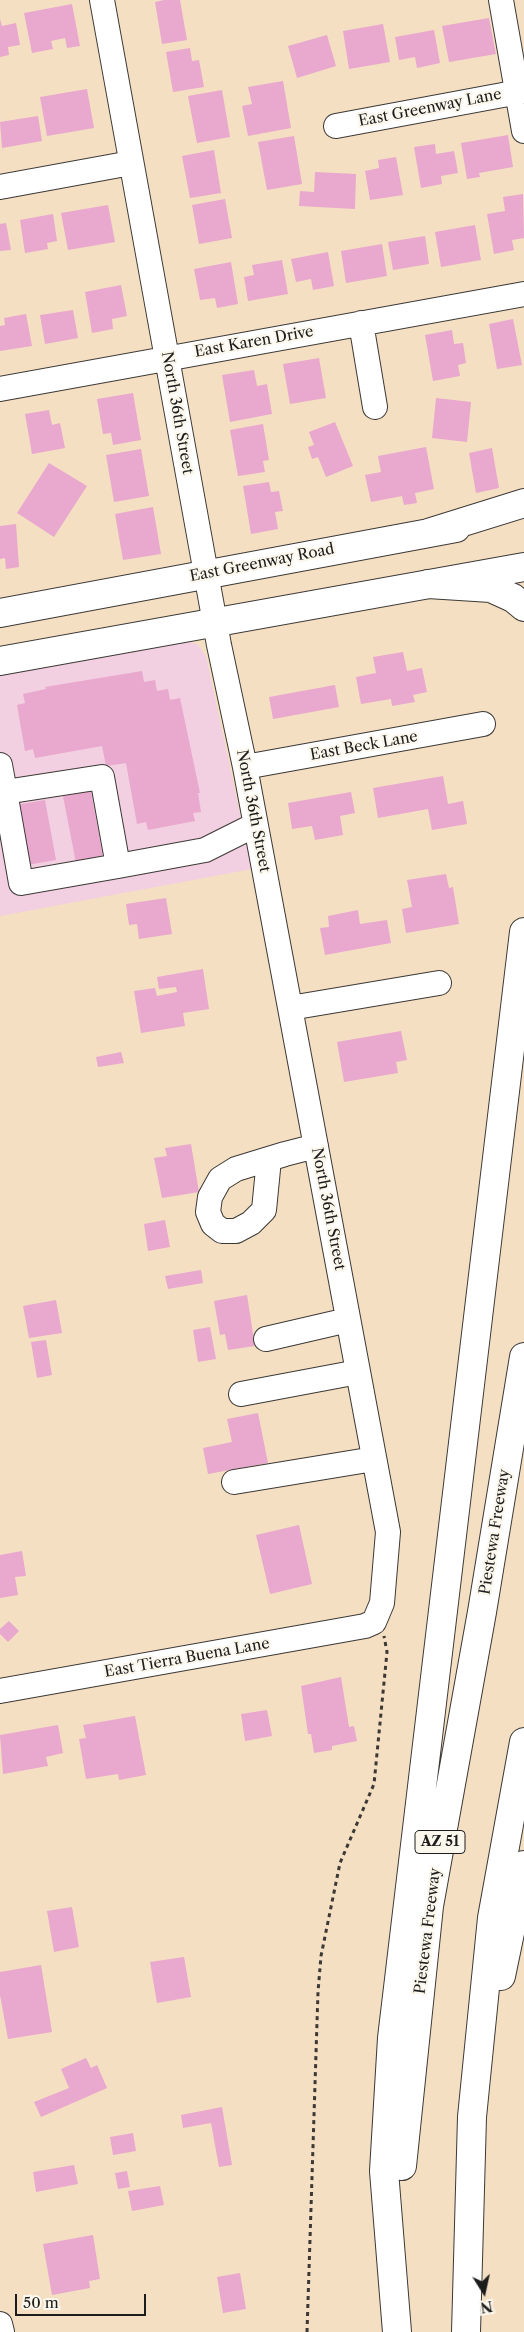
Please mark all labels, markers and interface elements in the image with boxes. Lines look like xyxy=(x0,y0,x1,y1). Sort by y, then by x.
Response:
street label: East Greenway Lane xyxy=(357,85,503,131)
street label: East Karen Drive xyxy=(193,323,315,361)
street label: North 36th Street xyxy=(157,350,197,476)
street label: East Greenway Road xyxy=(188,540,336,586)
street label: East Beck Lane xyxy=(309,728,419,764)
street label: North 36th Street xyxy=(232,748,274,874)
street label: North 36th Street xyxy=(307,1146,349,1272)
street label: Piestewa Freeway xyxy=(476,1468,514,1596)
street label: East Tierra Buena Lane xyxy=(103,1635,271,1681)
road number: AZ 51 xyxy=(415,1830,465,1854)
street label: Piestewa Freeway xyxy=(411,1867,445,1995)
north arrow xyxy=(459,2267,509,2317)
scale bar xyxy=(18,2284,149,2316)
text: 50 m xyxy=(23,2293,59,2312)
text: N xyxy=(479,2297,494,2317)

